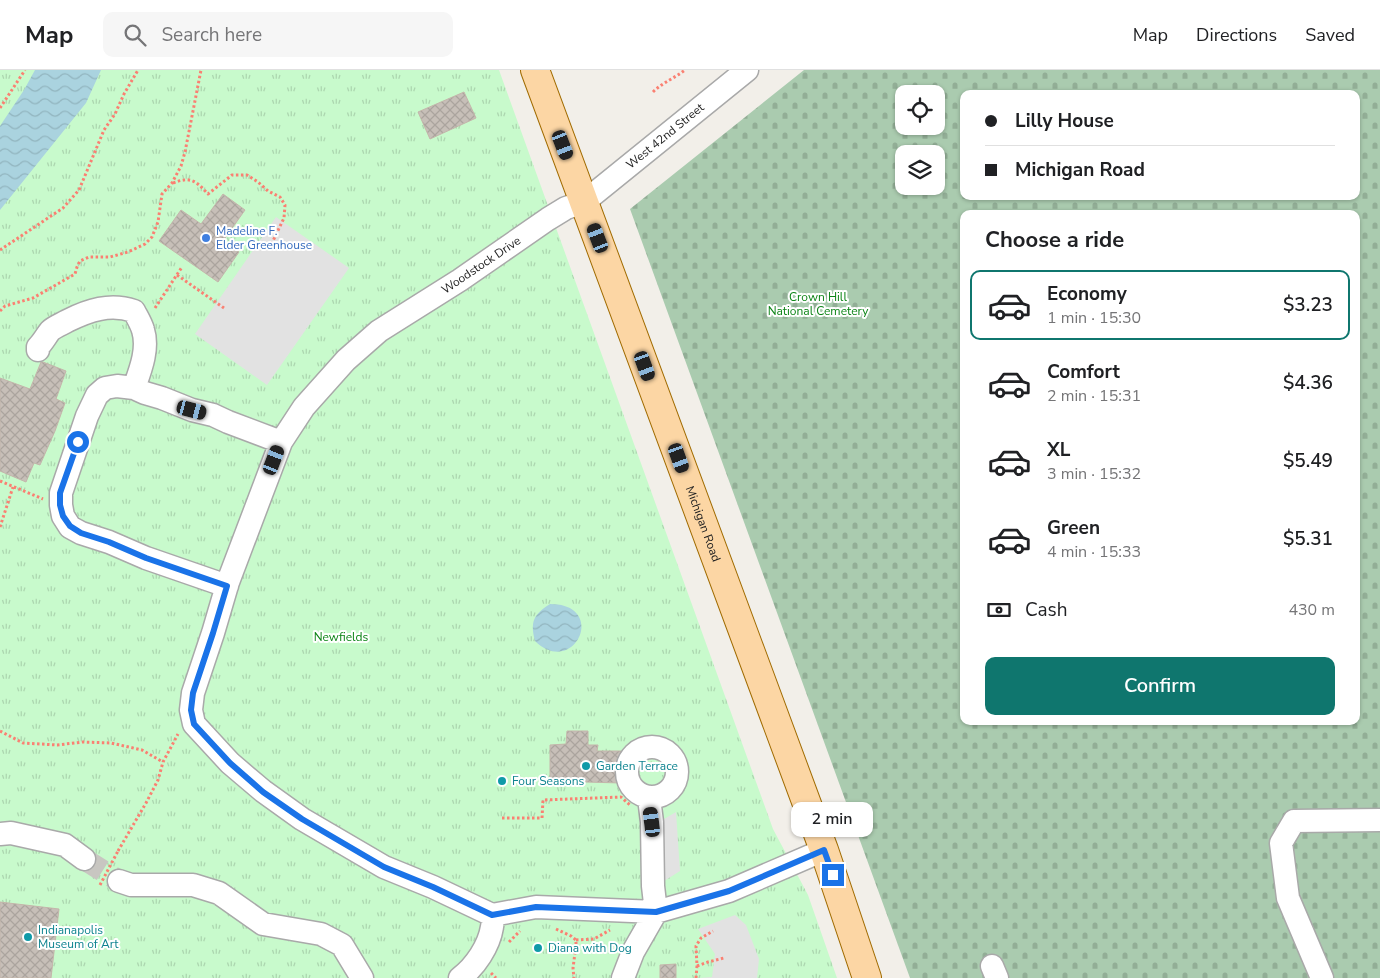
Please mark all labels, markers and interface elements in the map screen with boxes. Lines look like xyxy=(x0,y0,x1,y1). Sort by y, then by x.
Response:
search box xyxy=(103,12,453,57)
text: Map xyxy=(25,19,73,51)
icon: search xyxy=(121,21,149,49)
text: Search here xyxy=(161,22,262,48)
text: Map xyxy=(1133,23,1168,47)
text: Directions xyxy=(1196,23,1277,47)
text: Saved xyxy=(1305,23,1355,47)
map controls xyxy=(895,85,945,195)
button: locate xyxy=(895,85,945,135)
street label: West 42nd Street xyxy=(623,99,708,172)
text: Lilly House xyxy=(1015,108,1114,134)
car xyxy=(550,128,575,162)
button: layers xyxy=(895,145,945,195)
text: Michigan Road xyxy=(1015,157,1145,183)
car xyxy=(585,221,610,255)
place label: Madeline F. Elder Greenhouse xyxy=(216,223,312,253)
text: Choose a ride xyxy=(985,225,1124,255)
marker: Madeline F. Elder Greenhouse xyxy=(200,232,212,244)
street label: Woodstock Drive xyxy=(438,233,524,297)
text: Economy xyxy=(1047,281,1127,307)
icon: car xyxy=(987,283,1032,328)
park label: Crown Hill National Cemetery xyxy=(768,289,869,319)
text: $3.23 xyxy=(1283,292,1333,318)
text: 1 min · 15:30 xyxy=(1047,307,1141,329)
car xyxy=(632,349,657,383)
text: Comfort xyxy=(1047,359,1120,385)
icon: car xyxy=(987,361,1032,406)
text: $4.36 xyxy=(1283,370,1333,396)
text: 2 min · 15:31 xyxy=(1047,385,1141,407)
car xyxy=(175,399,208,421)
route start xyxy=(67,431,89,453)
text: XL xyxy=(1047,437,1070,463)
icon: car xyxy=(987,439,1032,484)
car xyxy=(666,441,691,475)
car xyxy=(261,443,286,477)
text: $5.49 xyxy=(1283,448,1333,474)
text: 3 min · 15:32 xyxy=(1047,463,1141,485)
street label: Michigan Road xyxy=(682,484,724,564)
text: Green xyxy=(1047,515,1100,541)
icon: car xyxy=(987,517,1032,562)
text: $5.31 xyxy=(1283,526,1333,552)
text: 4 min · 15:33 xyxy=(1047,541,1141,563)
icon: cash xyxy=(985,596,1013,624)
text: Cash xyxy=(1025,597,1067,623)
text: 430 m xyxy=(1288,599,1335,621)
park label: Newfields xyxy=(314,629,369,645)
button: Confirm xyxy=(985,657,1335,715)
place label: Garden Terrace xyxy=(596,758,678,774)
marker: Garden Terrace xyxy=(580,760,592,772)
place label: Four Seasons xyxy=(512,773,585,789)
marker: Four Seasons xyxy=(496,775,508,787)
callout: 2 min xyxy=(792,802,874,838)
car xyxy=(642,806,661,838)
text: 2 min xyxy=(812,808,852,830)
route end xyxy=(822,864,844,886)
place label: Indianapolis Museum of Art xyxy=(38,922,119,952)
marker: Indianapolis Museum of Art xyxy=(22,931,34,943)
place label: Diana with Dog xyxy=(548,940,632,956)
marker: Diana with Dog xyxy=(532,942,544,954)

